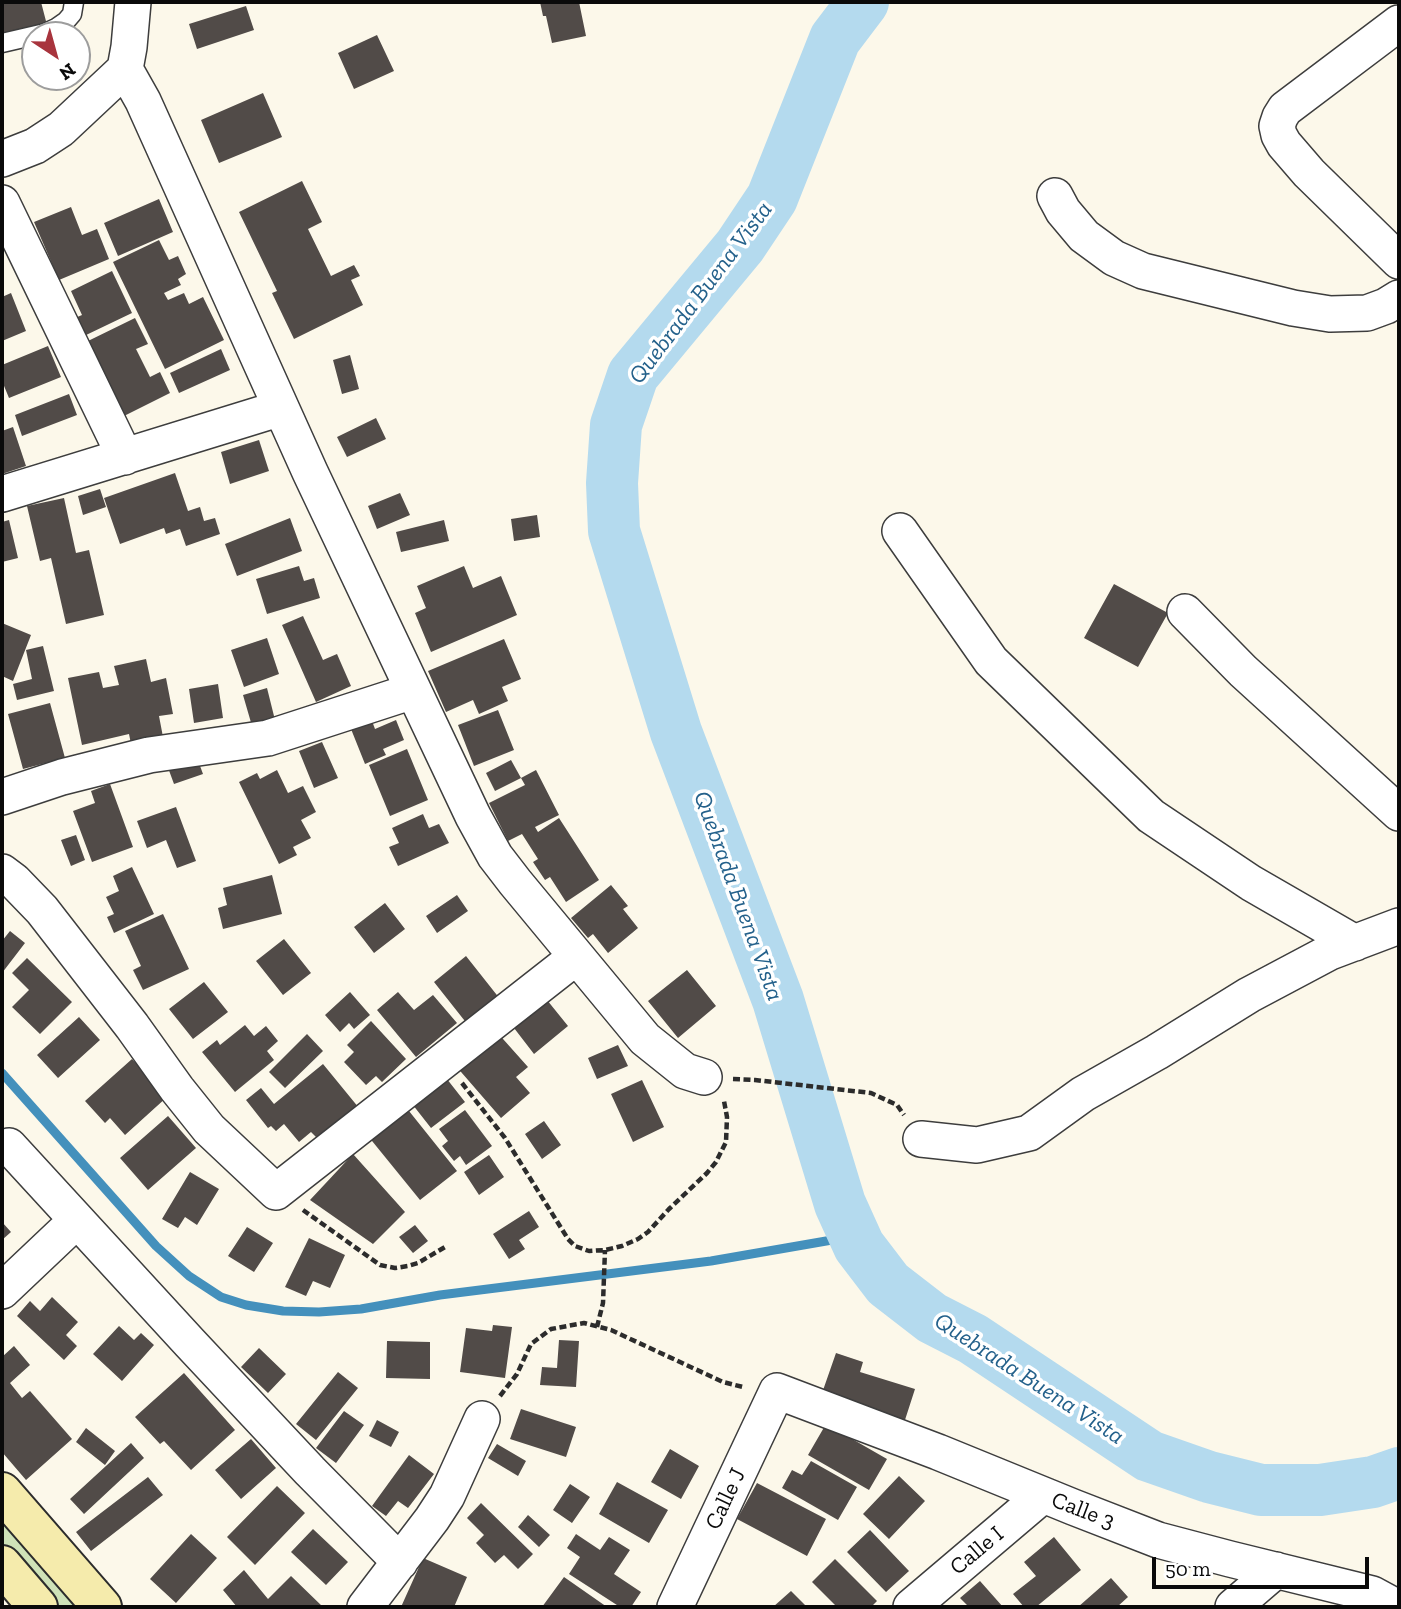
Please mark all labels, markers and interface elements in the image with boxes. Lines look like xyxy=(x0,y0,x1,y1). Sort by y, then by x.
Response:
north arrow xyxy=(21,21,91,91)
text: N xyxy=(55,58,80,85)
water label: Quebrada Buena Vista xyxy=(623,196,779,390)
water label: Quebrada Buena Vista xyxy=(687,787,789,1005)
water label: Quebrada Buena Vista xyxy=(929,1307,1129,1451)
street label: Calle J xyxy=(700,1464,752,1534)
street label: Calle 3 xyxy=(1047,1486,1119,1536)
street label: Calle I xyxy=(945,1521,1009,1581)
scale bar xyxy=(1156,1542,1373,1586)
text: 50 m xyxy=(1165,1556,1211,1581)

